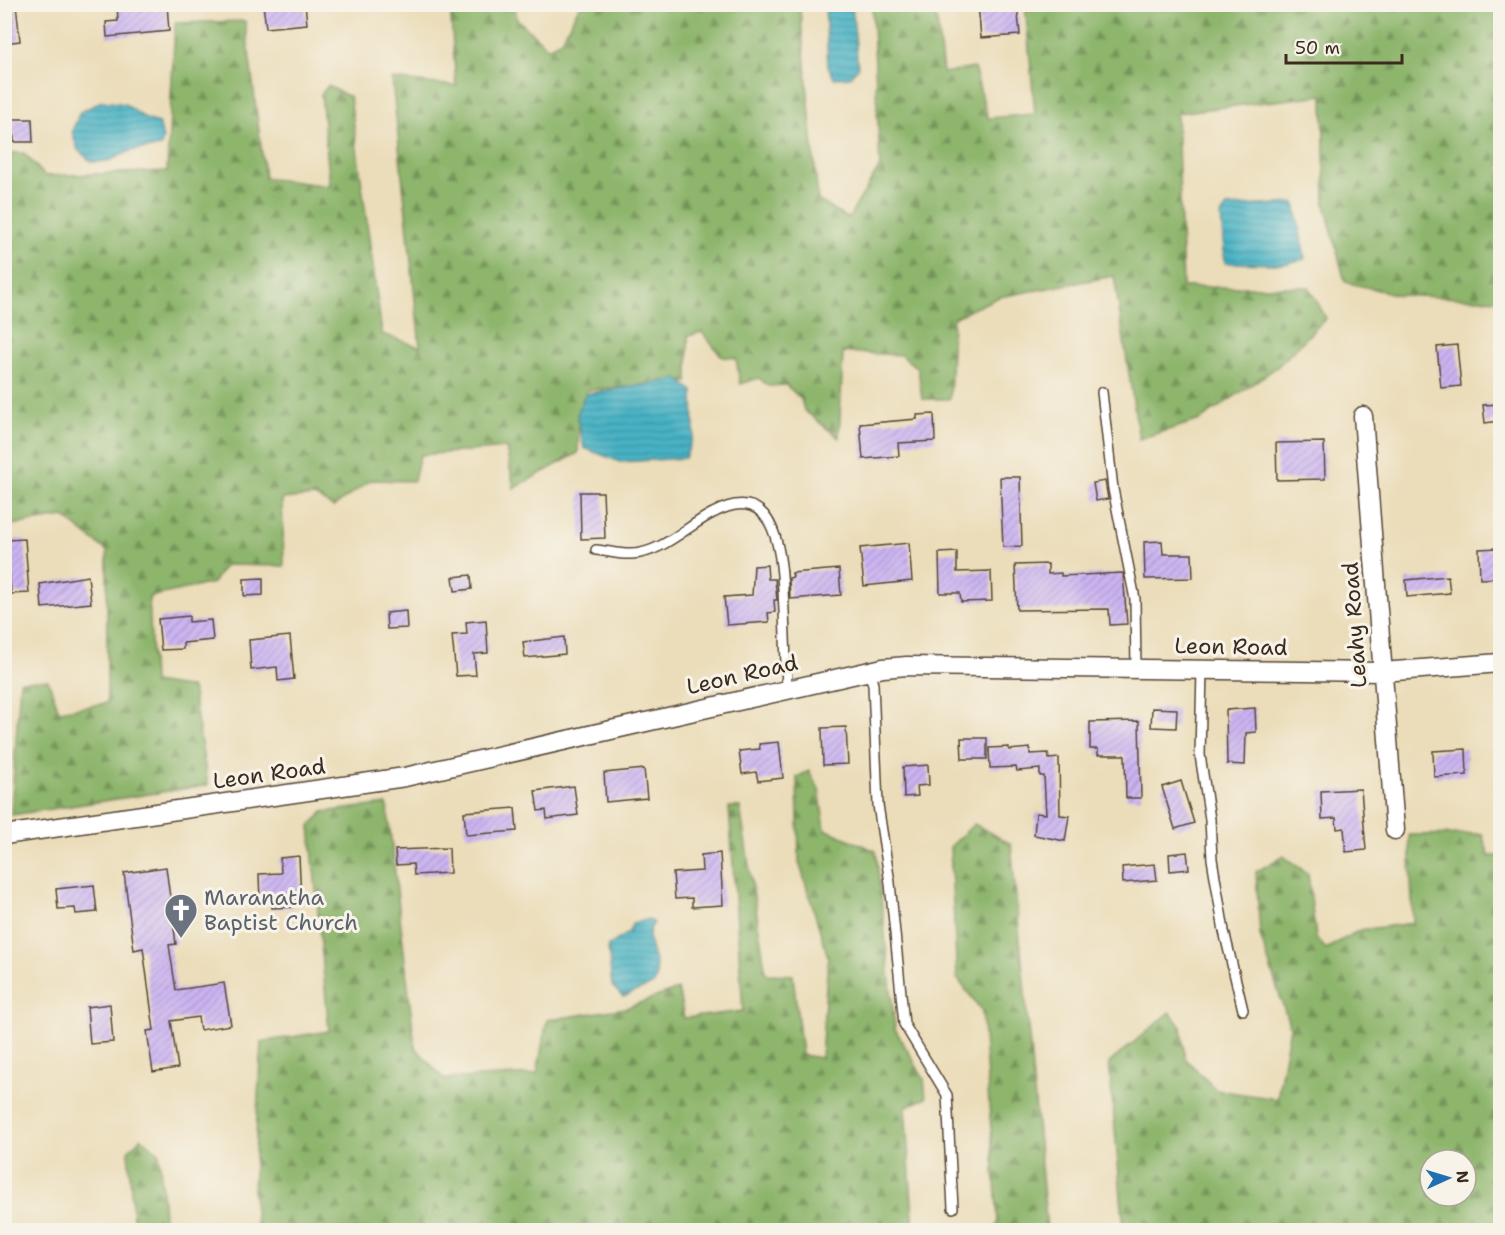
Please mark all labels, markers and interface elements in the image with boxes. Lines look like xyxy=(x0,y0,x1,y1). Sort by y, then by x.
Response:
scale bar xyxy=(1286,27,1402,65)
text: 50 m xyxy=(1295,36,1340,60)
street label: Leahy Road xyxy=(1336,561,1373,689)
street label: Leon Road xyxy=(1174,631,1288,662)
street label: Leon Road xyxy=(684,648,801,701)
street label: Leon Road xyxy=(211,751,327,796)
place label: Maranatha Baptist Church xyxy=(204,883,358,937)
church icon: Maranatha Baptist Church xyxy=(163,892,199,939)
north arrow xyxy=(1418,1148,1478,1208)
text: N xyxy=(1452,1170,1473,1184)

